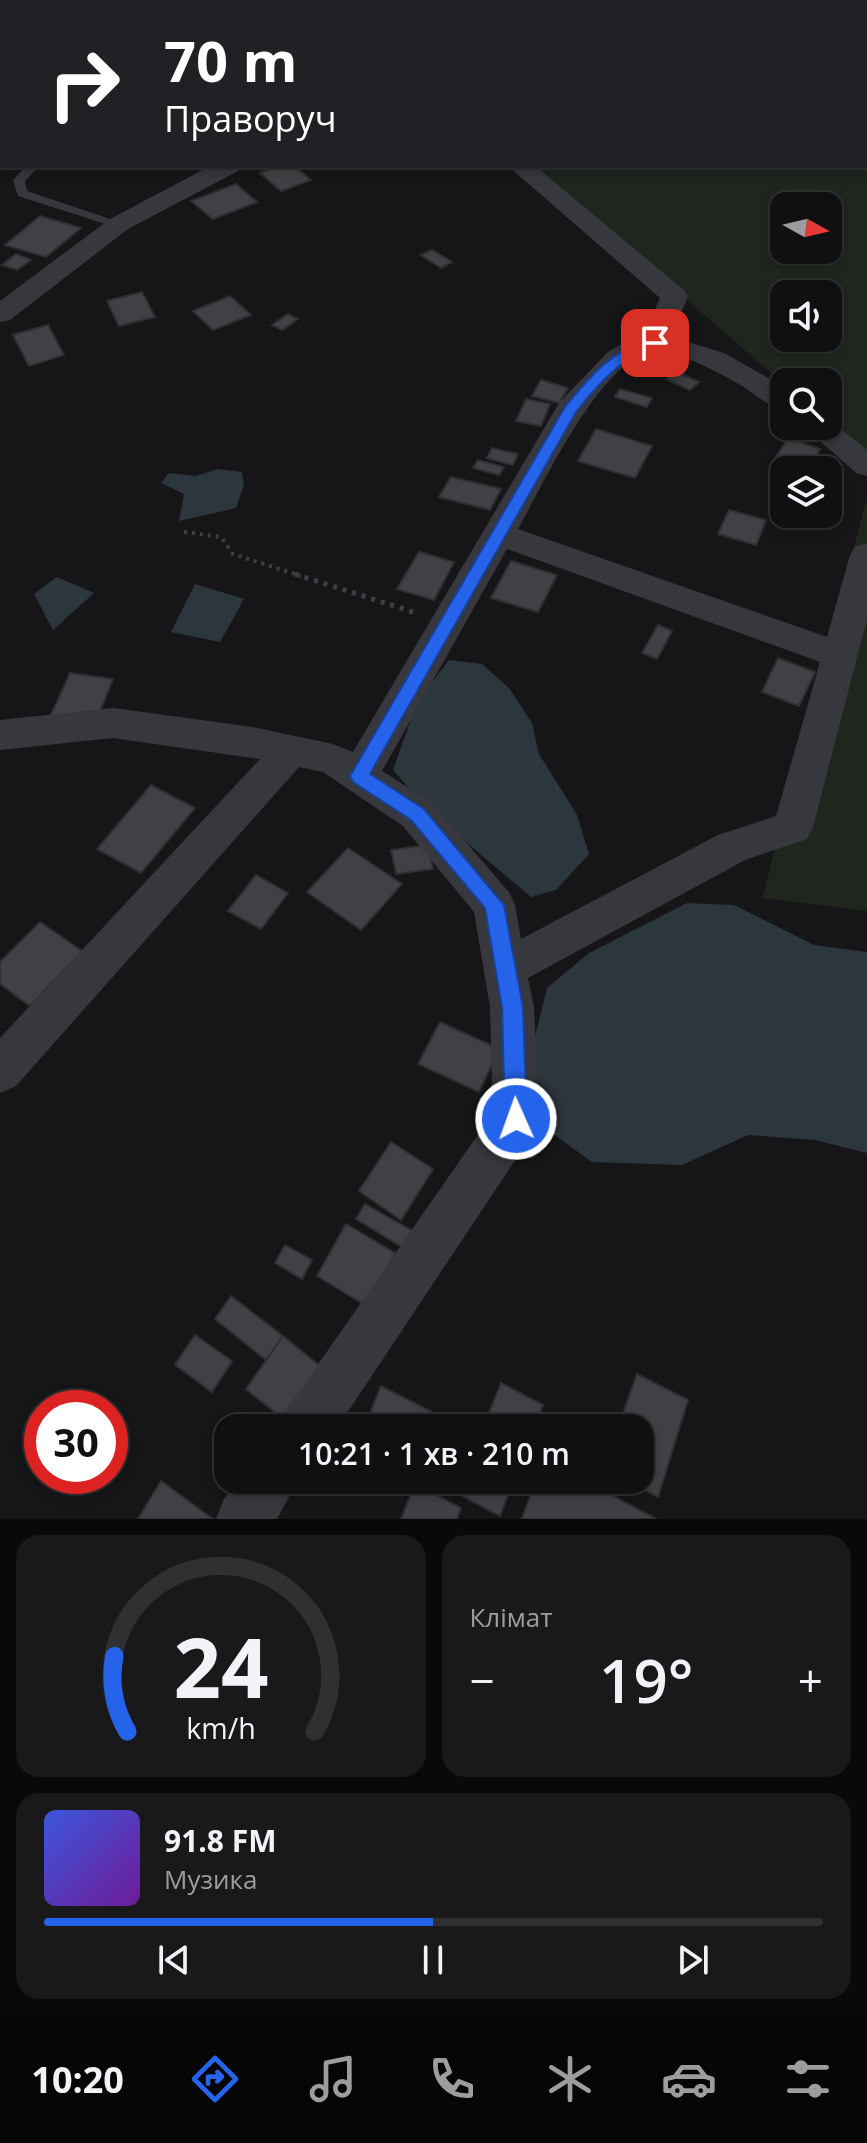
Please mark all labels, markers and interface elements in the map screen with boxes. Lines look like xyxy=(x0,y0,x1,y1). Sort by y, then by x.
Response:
text: 70 m xyxy=(164,22,298,98)
icon: right xyxy=(32,32,136,136)
text: Праворуч xyxy=(164,94,336,143)
north arrow xyxy=(770,192,842,264)
map controls xyxy=(770,192,842,528)
button: sound xyxy=(770,280,842,352)
pin xyxy=(621,309,689,377)
icon: arrive xyxy=(633,321,677,365)
button: search xyxy=(770,368,842,440)
button: layers xyxy=(770,456,842,528)
position arrow xyxy=(474,1077,558,1161)
speed limit sign: 30 xyxy=(24,1390,128,1494)
text: 10:21 · 1 хв · 210 m xyxy=(298,1433,570,1474)
text: Клімат xyxy=(470,1599,553,1635)
text: 24 xyxy=(173,1609,268,1722)
text: 19° xyxy=(599,1639,693,1721)
text: − xyxy=(470,1650,495,1710)
text: + xyxy=(798,1650,823,1710)
text: km/h xyxy=(186,1708,255,1747)
text: 91.8 FM xyxy=(164,1820,277,1861)
text: Музика xyxy=(164,1861,257,1897)
icon: previous xyxy=(152,1938,196,1982)
icon: pause xyxy=(411,1938,455,1982)
icon: next xyxy=(671,1938,715,1982)
icon: directions xyxy=(187,2051,243,2107)
icon: music xyxy=(305,2051,361,2107)
icon: phone xyxy=(424,2051,480,2107)
icon: climate xyxy=(542,2051,598,2107)
icon: car xyxy=(661,2051,717,2107)
icon: filters xyxy=(780,2051,836,2107)
text: 10:20 xyxy=(31,2055,124,2104)

